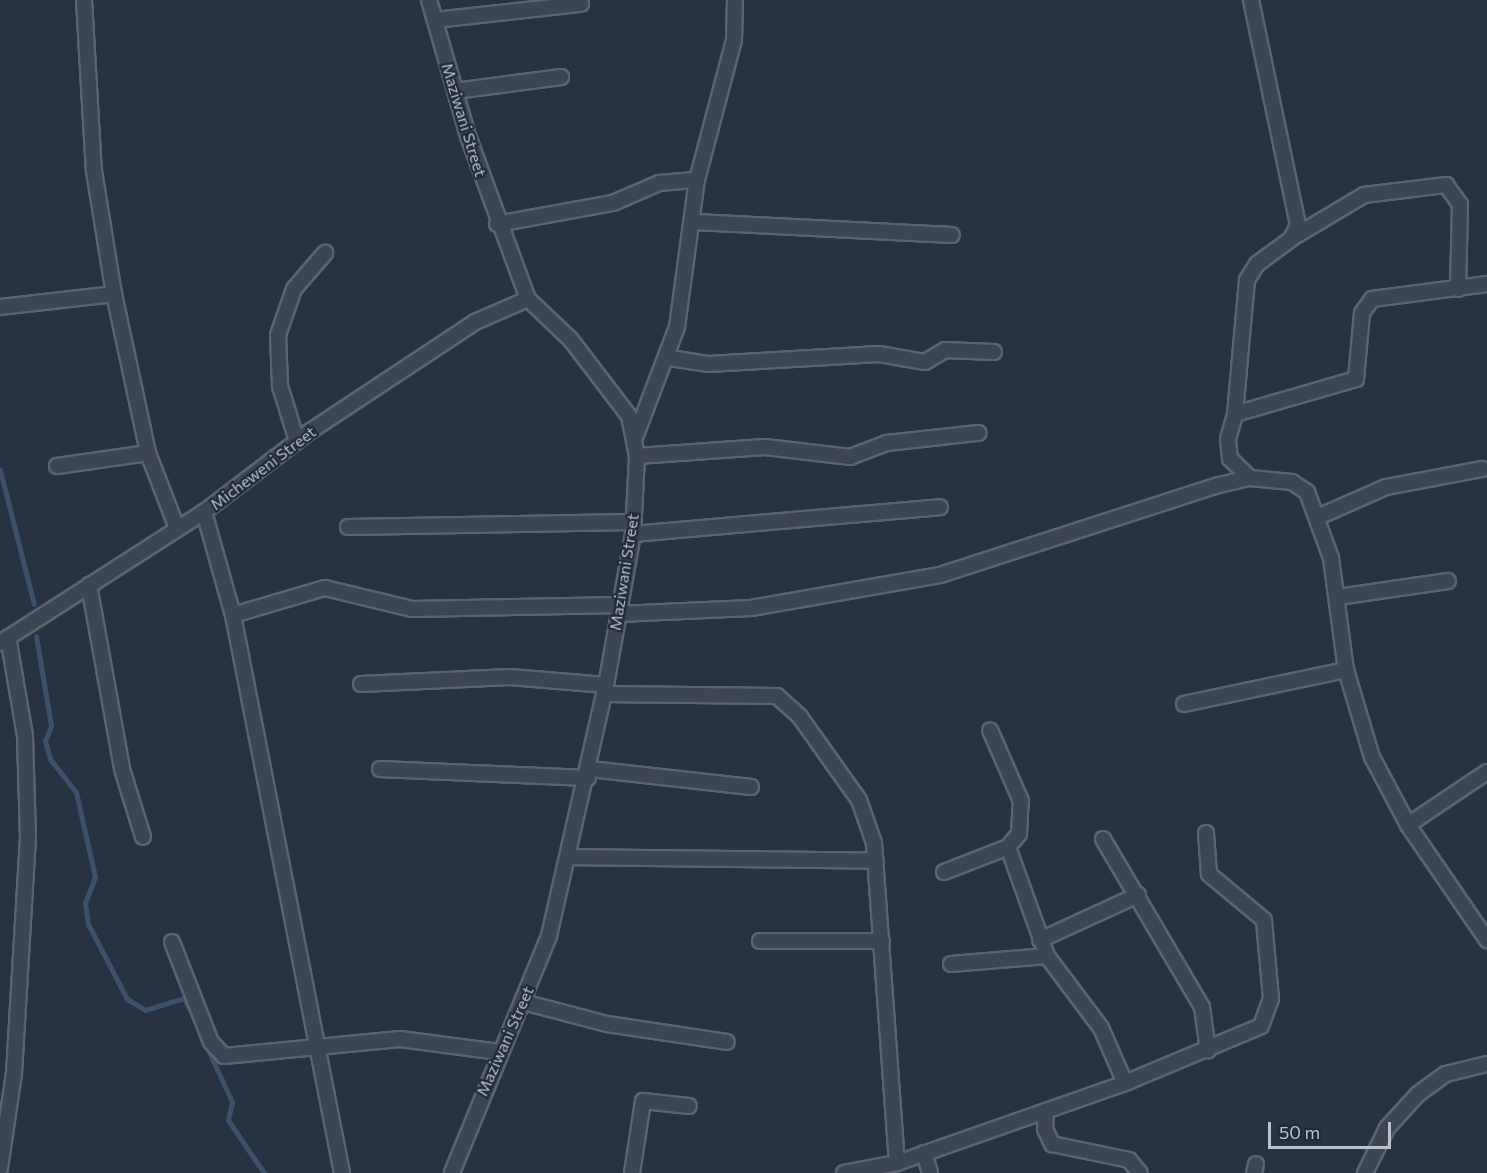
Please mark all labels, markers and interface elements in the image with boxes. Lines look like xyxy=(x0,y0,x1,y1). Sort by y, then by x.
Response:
street label: Maziwani Street xyxy=(438,61,490,179)
street label: Micheweni Street xyxy=(206,422,320,514)
street label: Maziwani Street xyxy=(605,512,643,632)
street label: Maziwani Street xyxy=(472,983,538,1099)
scale bar xyxy=(1271,1110,1394,1148)
text: 50 m xyxy=(1279,1121,1320,1143)

